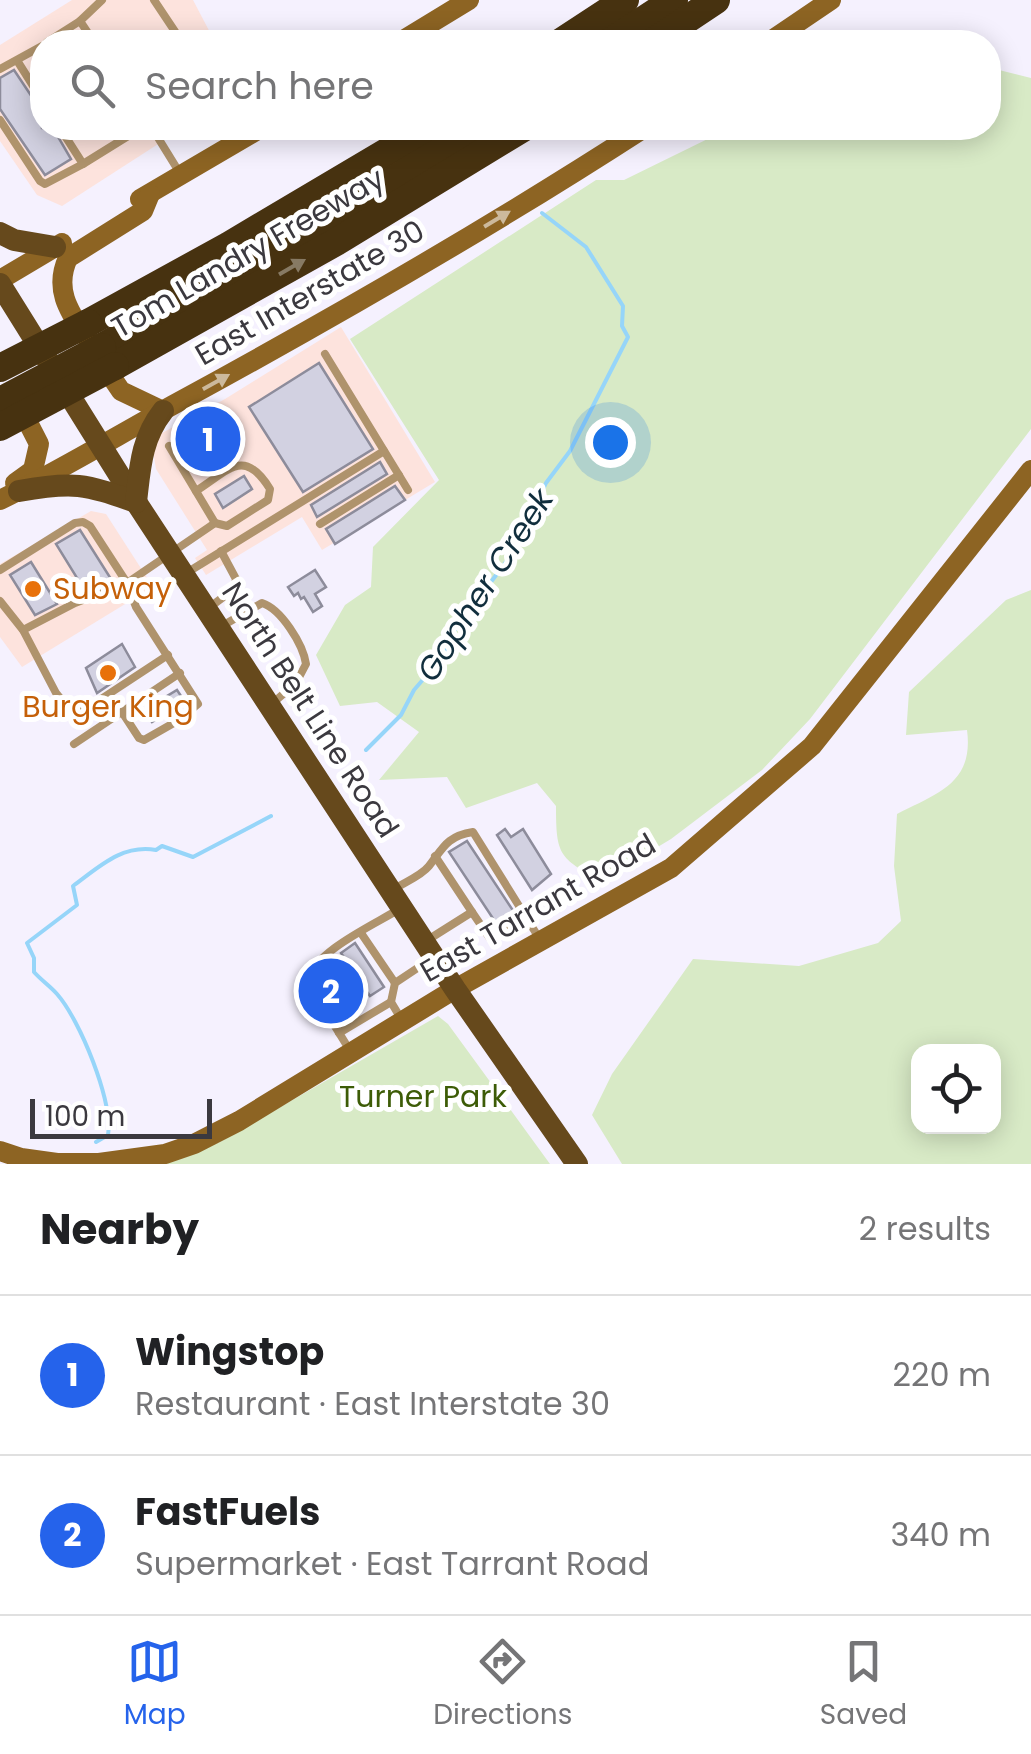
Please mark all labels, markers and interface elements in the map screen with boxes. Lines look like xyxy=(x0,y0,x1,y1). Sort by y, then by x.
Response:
search box xyxy=(30,30,1001,140)
icon: search xyxy=(65,58,120,113)
text: Search here xyxy=(145,59,374,112)
street label: Tom Landry Freeway xyxy=(103,157,392,348)
street label: East Interstate 30 xyxy=(187,209,432,376)
one-way arrow xyxy=(483,211,511,228)
one-way arrow xyxy=(278,259,306,276)
one-way arrow xyxy=(201,373,230,390)
pin: 1 xyxy=(176,402,240,476)
your location xyxy=(585,417,636,468)
water label: Gopher Creek xyxy=(405,478,565,690)
place label: Subway xyxy=(53,567,172,610)
street label: North Belt Line Road xyxy=(211,573,409,846)
marker: Subway xyxy=(22,578,44,600)
marker: Burger King xyxy=(97,662,119,684)
place label: Burger King xyxy=(22,685,194,728)
street label: East Tarrant Road xyxy=(412,823,663,993)
pin: 2 xyxy=(298,954,364,1028)
map controls xyxy=(911,1044,1001,1134)
button: locate xyxy=(911,1044,1001,1134)
park label: Turner Park xyxy=(339,1075,507,1118)
scale bar xyxy=(30,1094,212,1138)
text: 100 m xyxy=(45,1097,125,1136)
text: Nearby xyxy=(40,1200,199,1259)
text: 2 results xyxy=(859,1206,991,1251)
text: Wingstop xyxy=(135,1325,324,1378)
text: 1 xyxy=(66,1352,79,1397)
text: 220 m xyxy=(893,1352,991,1397)
text: Restaurant · East Interstate 30 xyxy=(135,1381,610,1426)
text: FastFuels xyxy=(135,1485,320,1538)
text: 2 xyxy=(63,1512,82,1557)
text: 340 m xyxy=(890,1512,991,1557)
text: Supermarket · East Tarrant Road xyxy=(135,1541,649,1586)
tab: Map xyxy=(124,1634,186,1736)
tab: Directions xyxy=(433,1634,572,1736)
tab: Saved xyxy=(820,1634,907,1736)

